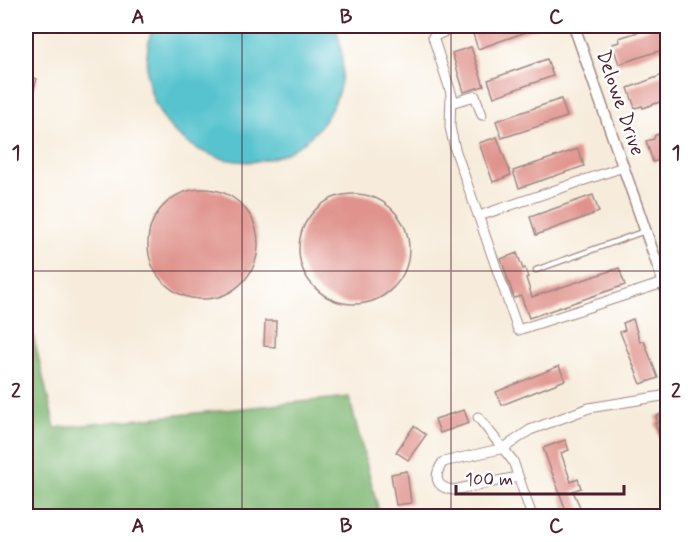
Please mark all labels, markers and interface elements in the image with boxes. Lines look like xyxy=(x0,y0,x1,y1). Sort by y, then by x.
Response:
text: A xyxy=(131,4,145,31)
text: B xyxy=(340,4,353,31)
text: C xyxy=(549,4,564,31)
street label: Delowe Drive xyxy=(589,46,651,160)
text: 1 xyxy=(12,140,20,167)
text: 1 xyxy=(672,140,680,167)
text: 2 xyxy=(11,378,21,405)
text: 2 xyxy=(671,378,681,405)
scale bar xyxy=(456,458,624,496)
text: 100 m xyxy=(465,468,513,492)
text: A xyxy=(131,513,145,540)
text: B xyxy=(340,513,353,540)
text: C xyxy=(549,513,564,540)

